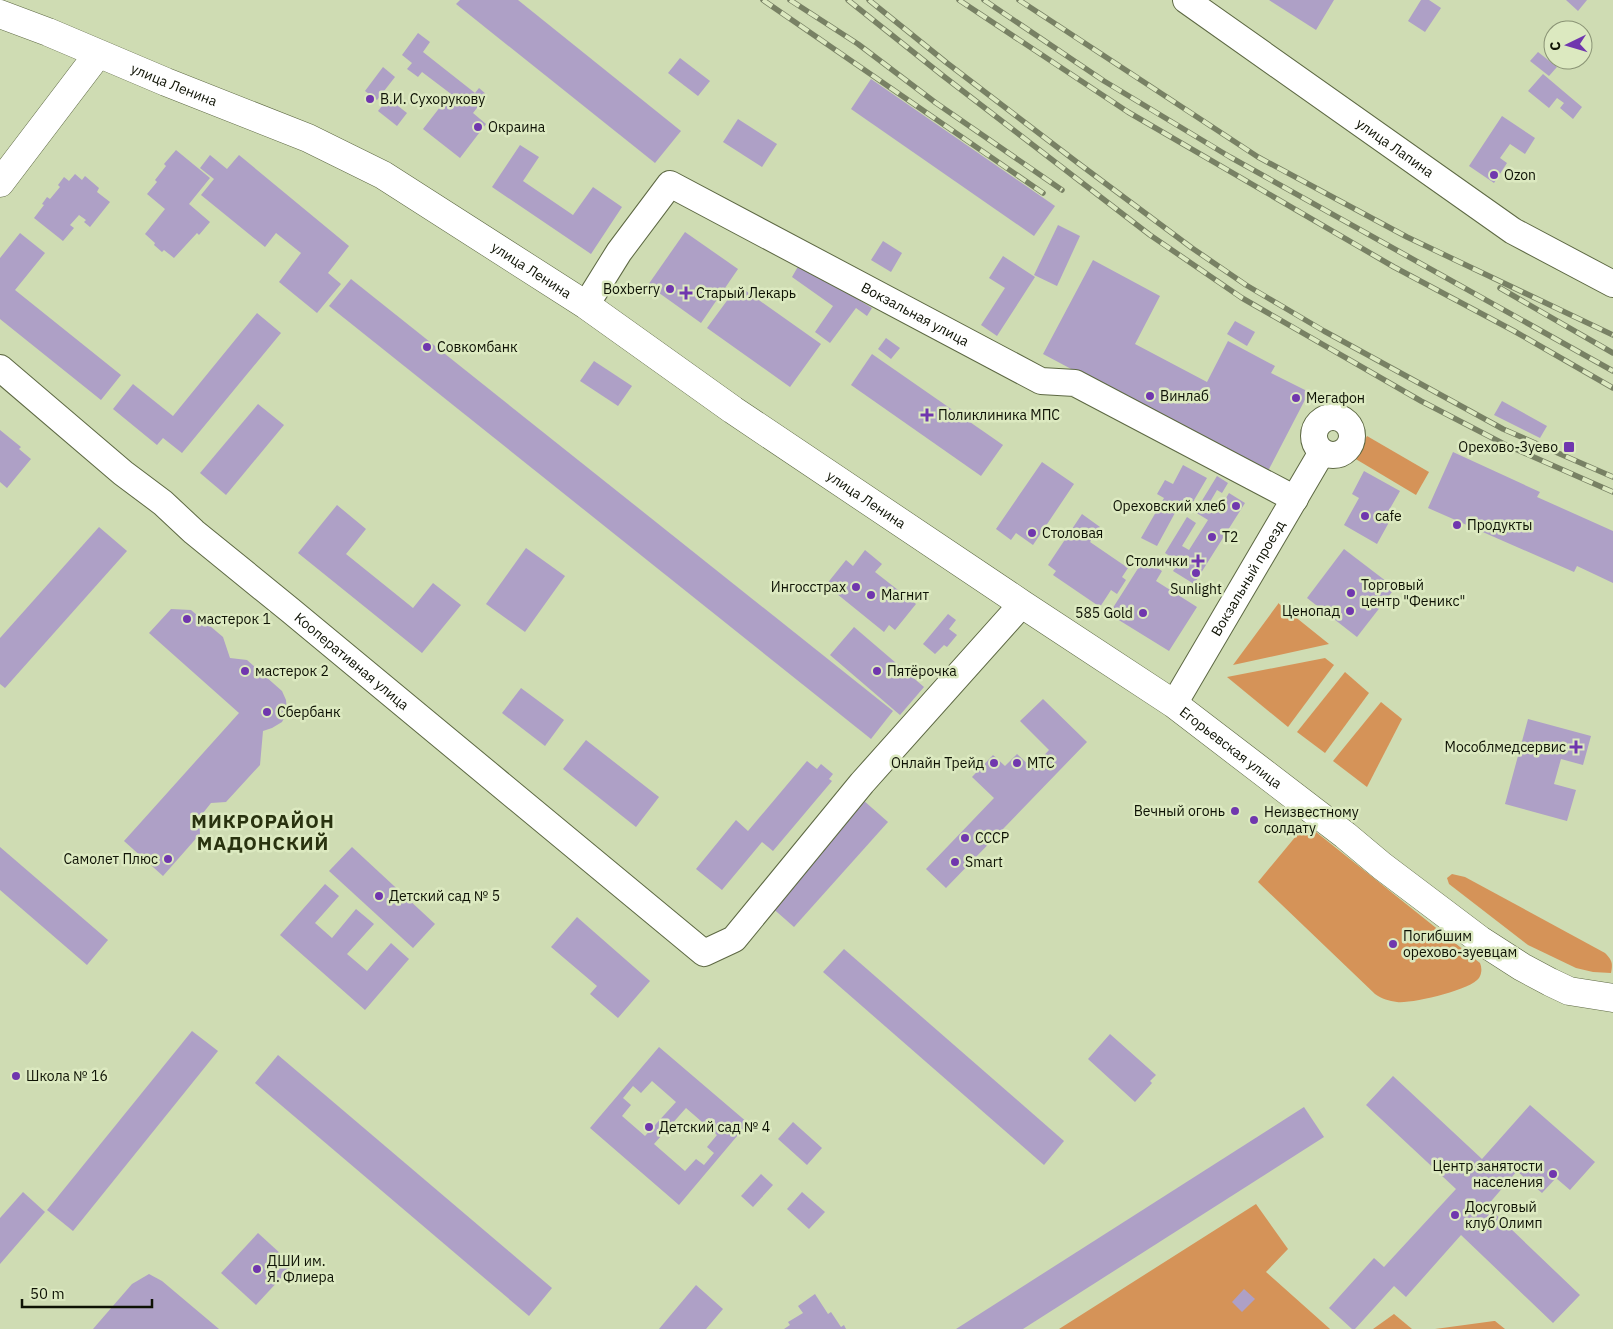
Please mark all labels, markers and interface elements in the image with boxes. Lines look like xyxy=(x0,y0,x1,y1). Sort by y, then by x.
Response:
north arrow xyxy=(1543,20,1593,70)
text: С xyxy=(1546,41,1564,51)
street label: улица Ленина xyxy=(128,59,220,111)
place label: В.И. Сухорукову xyxy=(380,90,485,108)
marker: В.И. Сухорукову xyxy=(364,93,376,105)
street label: улица Лапина xyxy=(1353,114,1438,182)
place label: Окраина xyxy=(488,118,546,136)
marker: Окраина xyxy=(472,121,484,133)
place label: Ozon xyxy=(1504,166,1536,184)
marker: Ozon xyxy=(1488,169,1500,181)
street label: улица Ленина xyxy=(488,238,575,303)
street label: Вокзальная улица xyxy=(858,278,973,350)
place label: Boxberry xyxy=(603,280,660,298)
marker: Boxberry xyxy=(664,283,676,295)
place label: Старый Лекарь xyxy=(696,284,796,302)
marker: Старый Лекарь xyxy=(680,287,692,299)
place label: Совкомбанк xyxy=(437,338,518,356)
marker: Совкомбанк xyxy=(421,341,433,353)
place label: Винлаб xyxy=(1160,387,1209,405)
place label: Мегафон xyxy=(1306,389,1365,407)
marker: Винлаб xyxy=(1144,390,1156,402)
marker: Мегафон xyxy=(1290,392,1302,404)
place label: Поликлиника МПС xyxy=(938,406,1060,424)
marker: Поликлиника МПС xyxy=(920,408,934,422)
place label: Орехово-Зуево xyxy=(1458,438,1558,456)
marker: Орехово-Зуево xyxy=(1562,440,1576,454)
street label: улица Ленина xyxy=(823,467,910,533)
place label: Ореховский хлеб xyxy=(1113,497,1226,515)
marker: Ореховский хлеб xyxy=(1230,500,1242,512)
place label: cafe xyxy=(1375,507,1402,525)
marker: cafe xyxy=(1359,510,1371,522)
place label: Продукты xyxy=(1467,516,1532,534)
street label: Вокзальный проезд xyxy=(1207,517,1289,639)
marker: Продукты xyxy=(1451,519,1463,531)
place label: Столовая xyxy=(1042,524,1103,542)
marker: Столовая xyxy=(1026,527,1038,539)
place label: T2 xyxy=(1222,528,1238,546)
marker: T2 xyxy=(1206,531,1218,543)
place label: Столички xyxy=(1125,552,1188,570)
marker: Столички xyxy=(1192,555,1204,567)
marker: Sunlight xyxy=(1190,567,1202,579)
place label: Торговый центр "Феникс" xyxy=(1361,576,1465,610)
place label: Ингосстрах xyxy=(771,578,846,596)
place label: Sunlight xyxy=(1170,580,1222,598)
marker: Ингосстрах xyxy=(850,581,862,593)
place label: Магнит xyxy=(881,586,929,604)
marker: Торговый центр "Феникс" xyxy=(1345,587,1357,599)
marker: Магнит xyxy=(865,589,877,601)
place label: Ценопад xyxy=(1282,602,1340,620)
place label: 585 Gold xyxy=(1075,604,1133,622)
marker: Ценопад xyxy=(1344,605,1356,617)
marker: 585 Gold xyxy=(1137,607,1149,619)
street label: Кооперативная улица xyxy=(291,608,413,714)
place label: мастерок 1 xyxy=(197,610,271,628)
marker: мастерок 1 xyxy=(181,613,193,625)
place label: мастерок 2 xyxy=(255,662,329,680)
place label: Пятёрочка xyxy=(887,662,957,680)
marker: мастерок 2 xyxy=(239,665,251,677)
marker: Пятёрочка xyxy=(871,665,883,677)
place label: Сбербанк xyxy=(277,703,341,721)
street label: Егорьевская улица xyxy=(1176,703,1286,793)
marker: Сбербанк xyxy=(261,706,273,718)
place label: Мособлмедсервис xyxy=(1445,738,1566,756)
marker: Мособлмедсервис xyxy=(1570,741,1582,753)
place label: Онлайн Трейд xyxy=(891,754,984,772)
place label: МТС xyxy=(1027,754,1055,772)
marker: Онлайн Трейд xyxy=(988,757,1000,769)
marker: МТС xyxy=(1011,757,1023,769)
place label: Вечный огонь xyxy=(1134,802,1225,820)
place label: Неизвестному солдату xyxy=(1264,803,1359,837)
marker: Вечный огонь xyxy=(1229,805,1241,817)
district label: МИКРОРАЙОН МАДОНСКИЙ xyxy=(191,809,335,855)
marker: Неизвестному солдату xyxy=(1248,814,1260,826)
place label: СССР xyxy=(975,829,1009,847)
marker: СССР xyxy=(959,832,971,844)
place label: Самолет Плюс xyxy=(63,850,158,868)
marker: Самолет Плюс xyxy=(162,853,174,865)
place label: Smart xyxy=(965,853,1003,871)
marker: Smart xyxy=(949,856,961,868)
place label: Детский сад № 5 xyxy=(389,887,500,905)
marker: Детский сад № 5 xyxy=(373,890,385,902)
place label: Погибшим орехово-зуевцам xyxy=(1403,927,1517,961)
marker: Погибшим орехово-зуевцам xyxy=(1387,938,1399,950)
place label: Школа № 16 xyxy=(26,1067,108,1085)
marker: Школа № 16 xyxy=(10,1070,22,1082)
place label: Детский сад № 4 xyxy=(659,1118,770,1136)
marker: Детский сад № 4 xyxy=(643,1121,655,1133)
place label: Центр занятости населения xyxy=(1433,1157,1543,1191)
marker: Центр занятости населения xyxy=(1547,1168,1559,1180)
place label: Досуговый клуб Олимп xyxy=(1465,1198,1542,1232)
marker: Досуговый клуб Олимп xyxy=(1449,1209,1461,1221)
place label: ДШИ им. Я. Флиера xyxy=(267,1252,335,1286)
marker: ДШИ им. Я. Флиера xyxy=(251,1263,263,1275)
scale bar xyxy=(22,1276,152,1308)
text: 50 m xyxy=(30,1284,65,1303)

